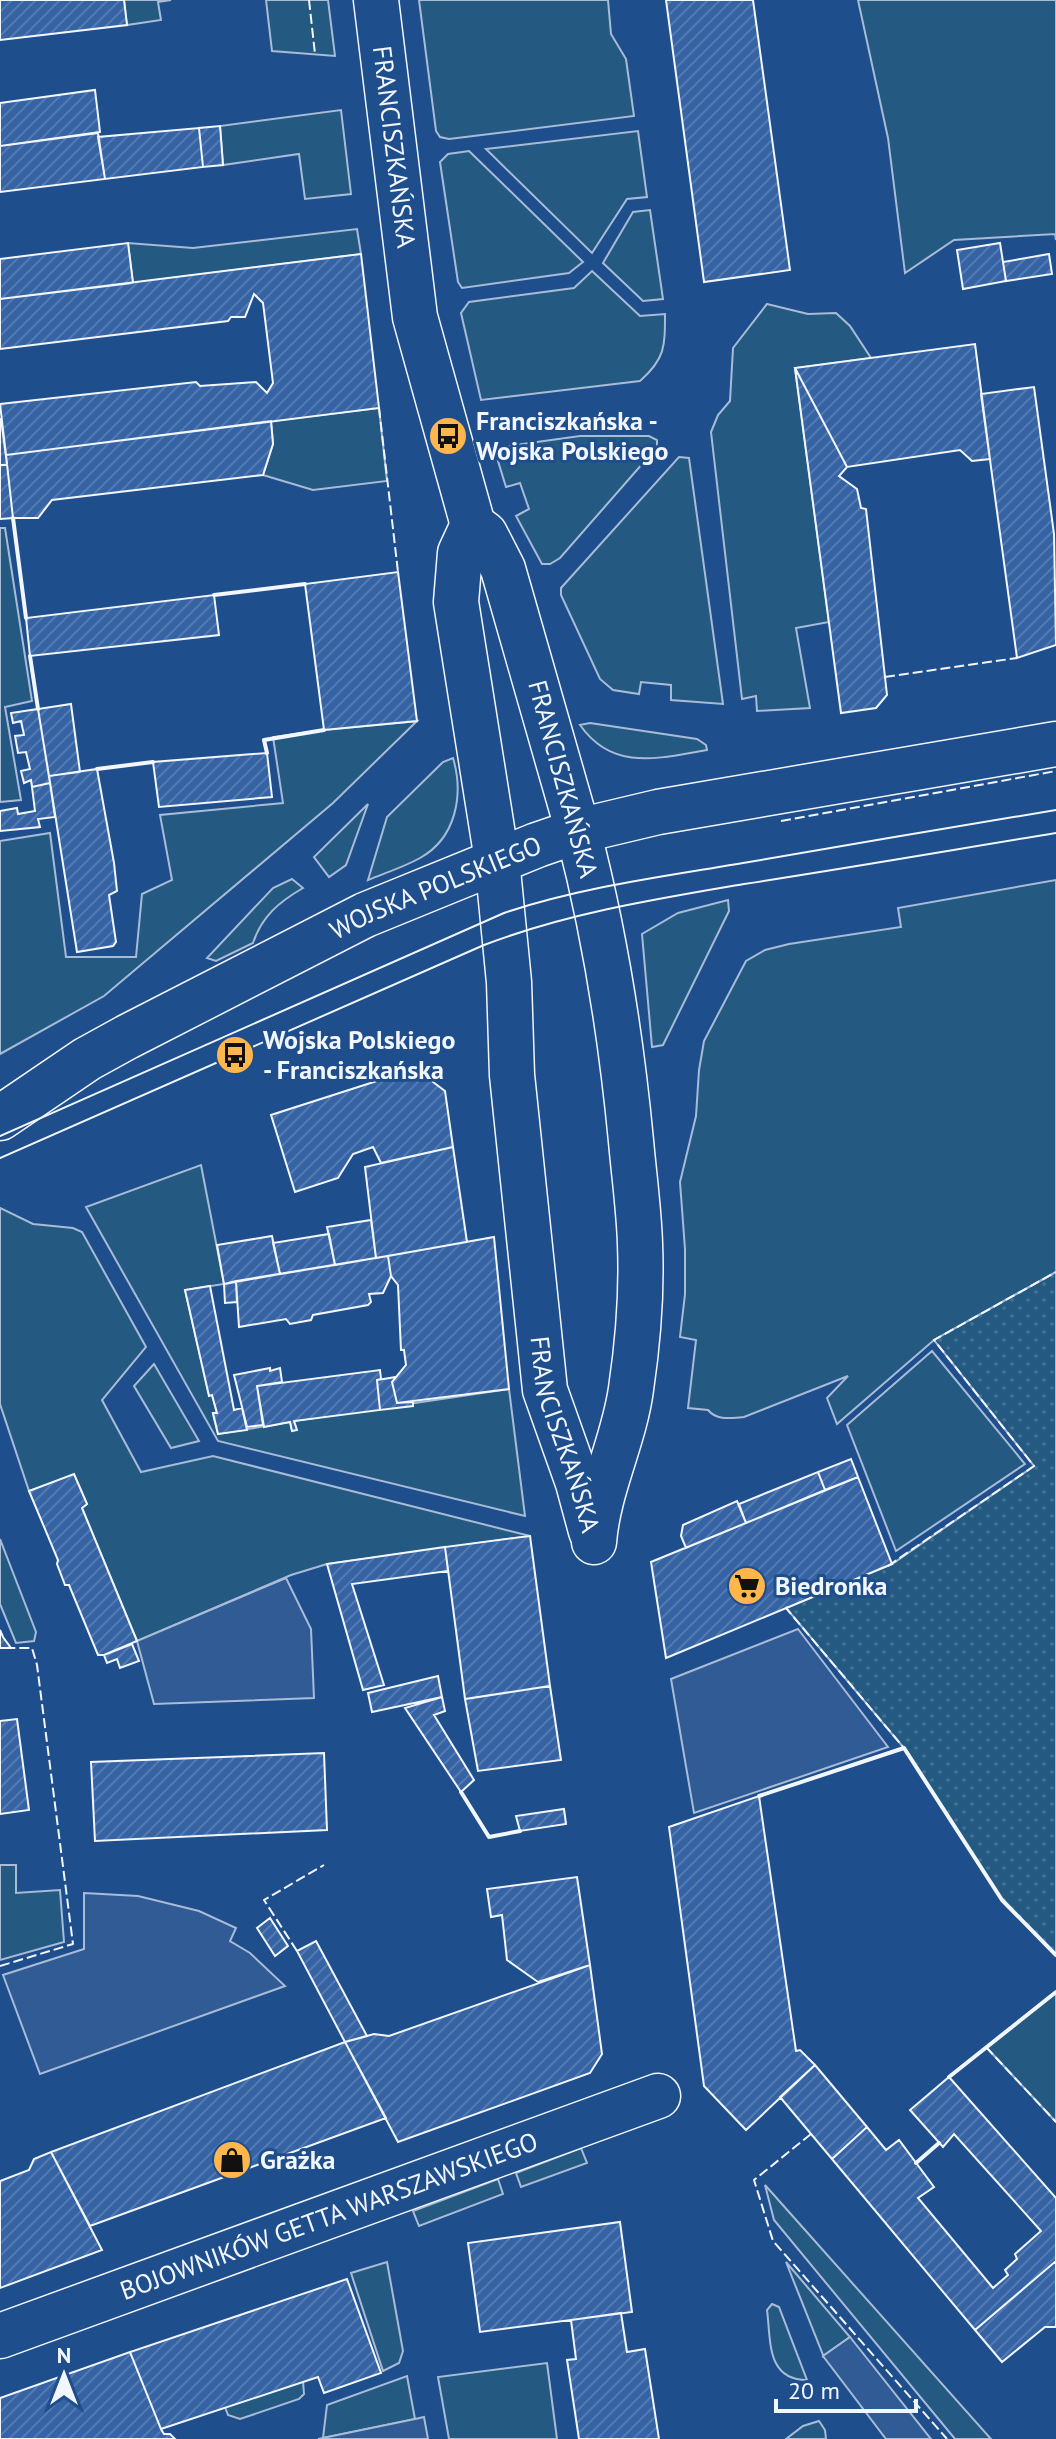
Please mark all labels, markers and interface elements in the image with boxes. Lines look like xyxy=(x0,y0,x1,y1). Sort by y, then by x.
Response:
street label: FRANCISZKAŃSKA xyxy=(366,44,423,250)
place label: Franciszkańska - Wojska Polskiego xyxy=(476,404,668,467)
bus stop icon: Franciszkańska - Wojska Polskiego xyxy=(427,415,469,457)
street label: FRANCISZKAŃSKA xyxy=(521,676,606,881)
street label: WOJSKA POLSKIEGO xyxy=(324,828,546,946)
place label: Wojska Polskiego - Franciszkańska xyxy=(263,1023,455,1086)
bus stop icon: Wojska Polskiego - Franciszkańska xyxy=(214,1034,256,1076)
street label: FRANCISZKAŃSKA xyxy=(523,1334,608,1536)
supermarket icon: Biedronka xyxy=(726,1565,768,1607)
place label: Biedronka xyxy=(775,1569,888,1602)
street label: BOJOWNIKÓW GETTA WARSZAWSKIEGO xyxy=(115,2124,542,2307)
shop icon: Grażka xyxy=(211,2139,253,2181)
place label: Grażka xyxy=(260,2143,335,2176)
north arrow xyxy=(24,2335,104,2415)
text: N xyxy=(57,2341,71,2369)
scale bar xyxy=(776,2363,916,2413)
text: 20 m xyxy=(788,2375,840,2406)

